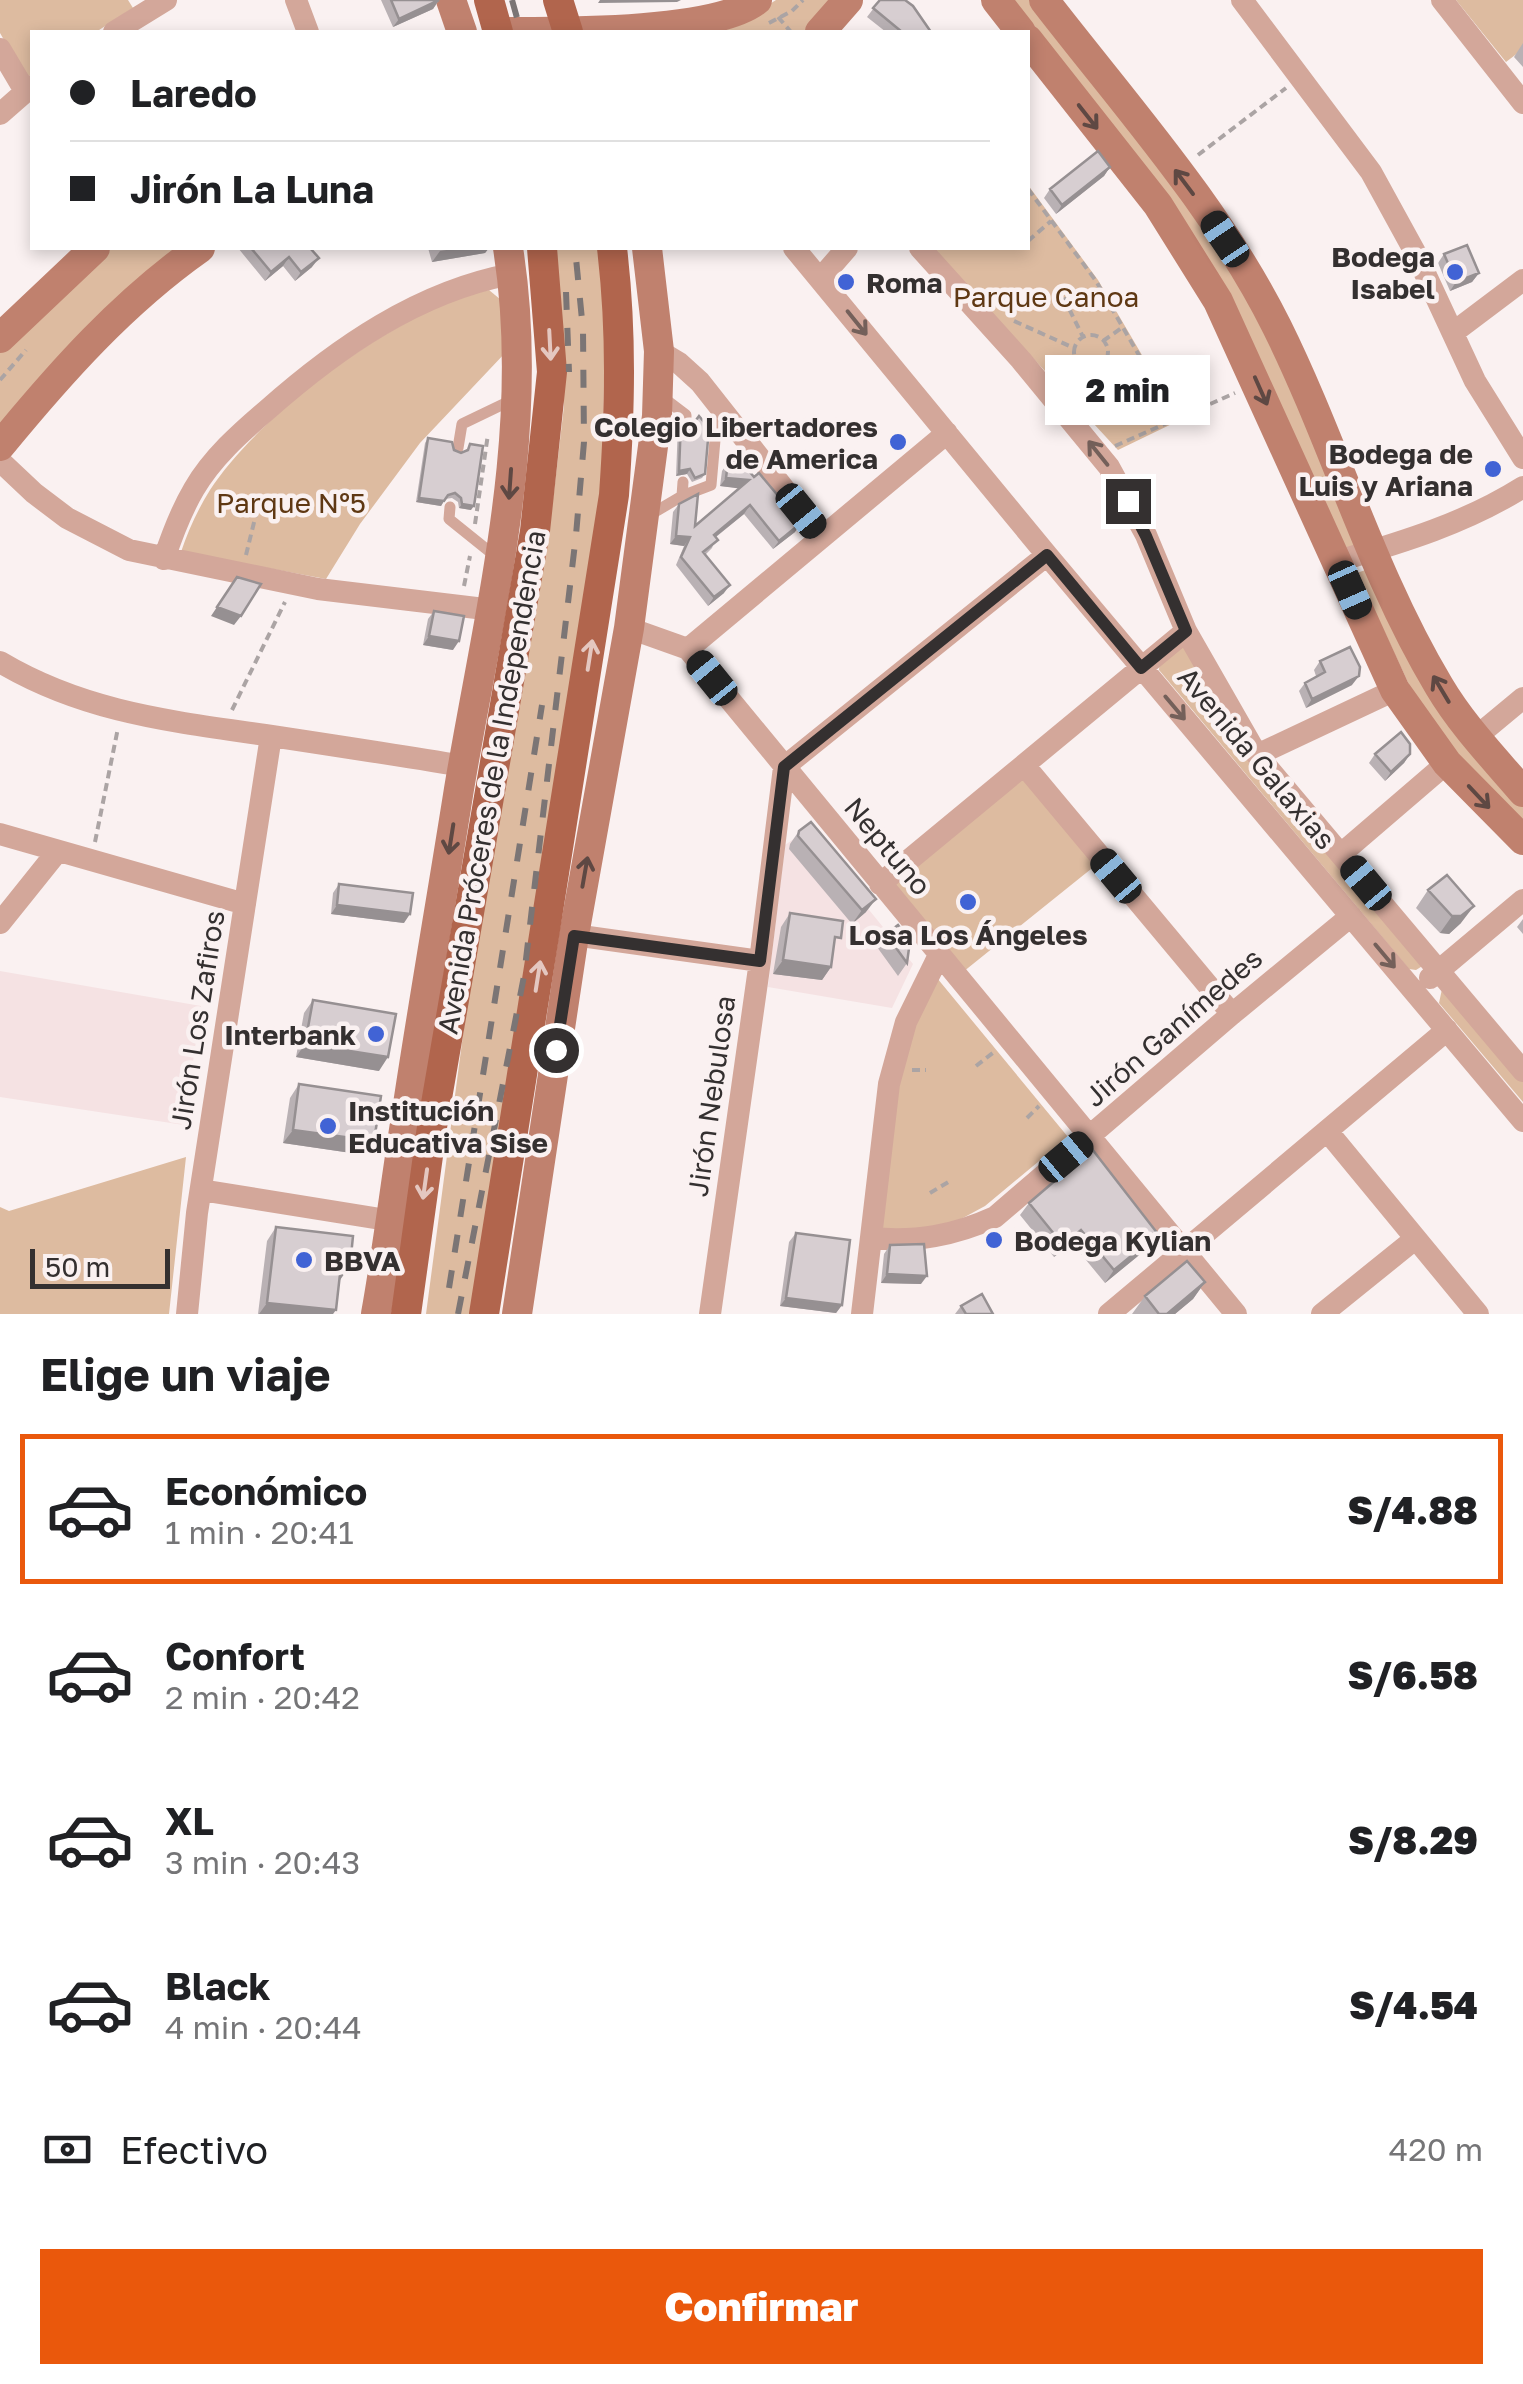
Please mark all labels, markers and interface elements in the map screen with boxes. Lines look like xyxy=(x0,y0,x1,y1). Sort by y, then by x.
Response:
text: Laredo xyxy=(130,70,257,115)
one-way arrow xyxy=(1077,103,1098,130)
text: Jirón La Luna xyxy=(130,166,374,211)
one-way arrow xyxy=(1174,169,1195,196)
car xyxy=(1196,206,1254,272)
place label: Bodega Isabel xyxy=(1331,240,1435,305)
marker: Bodega Isabel xyxy=(1444,261,1466,283)
place label: Roma xyxy=(866,266,943,299)
marker: Roma xyxy=(835,271,857,293)
park label: Parque Canoa xyxy=(953,280,1139,313)
one-way arrow xyxy=(845,309,867,335)
one-way arrow xyxy=(541,328,560,360)
callout: 2 min xyxy=(1046,356,1210,426)
text: 2 min xyxy=(1085,371,1170,409)
one-way arrow xyxy=(1252,375,1271,405)
place label: Colegio Libertadores de America xyxy=(594,410,878,475)
marker: Colegio Libertadores de America xyxy=(887,431,909,453)
place label: Bodega de Luis y Ariana xyxy=(1299,437,1473,502)
one-way arrow xyxy=(1088,440,1109,467)
marker: Bodega de Luis y Ariana xyxy=(1482,458,1504,480)
one-way arrow xyxy=(500,468,519,500)
car xyxy=(770,478,832,544)
route end xyxy=(1106,479,1151,524)
park label: Parque Nº5 xyxy=(216,486,366,519)
street label: Avenida Próceres de la Independencia xyxy=(430,528,552,1036)
car xyxy=(1324,556,1376,624)
one-way arrow xyxy=(581,639,600,672)
car xyxy=(681,645,743,711)
street label: Avenida Galaxias xyxy=(1171,660,1343,856)
one-way arrow xyxy=(1431,675,1451,704)
one-way arrow xyxy=(1164,695,1187,720)
one-way arrow xyxy=(1467,785,1491,809)
street label: Neptuno xyxy=(838,791,938,901)
one-way arrow xyxy=(441,822,460,855)
car xyxy=(1085,843,1147,909)
car xyxy=(1335,850,1397,916)
one-way arrow xyxy=(577,857,596,889)
marker: Losa Los Ángeles xyxy=(957,891,979,913)
street label: Jirón Los Zafiros xyxy=(163,908,231,1132)
place label: Losa Los Ángeles xyxy=(848,918,1088,951)
street label: Jirón Ganímedes xyxy=(1078,941,1268,1113)
one-way arrow xyxy=(1373,943,1396,968)
one-way arrow xyxy=(529,960,548,992)
street label: Jirón Nebulosa xyxy=(681,993,741,1199)
place label: Interbank xyxy=(224,1018,356,1051)
marker: Interbank xyxy=(365,1023,387,1045)
route start xyxy=(534,1028,579,1073)
place label: Institución Educativa Sise xyxy=(348,1094,548,1159)
marker: Institución Educativa Sise xyxy=(317,1115,339,1137)
car xyxy=(1033,1126,1099,1188)
one-way arrow xyxy=(415,1168,433,1200)
place label: Bodega Kylian xyxy=(1014,1224,1211,1257)
marker: Bodega Kylian xyxy=(983,1229,1005,1251)
scale bar xyxy=(30,1244,170,1288)
place label: BBVA xyxy=(324,1244,401,1277)
marker: BBVA xyxy=(293,1249,315,1271)
text: 50 m xyxy=(45,1250,110,1283)
text: Elige un viaje xyxy=(40,1347,331,1401)
icon: car xyxy=(45,1464,135,1554)
text: Económico xyxy=(165,1468,367,1513)
text: S/4.88 xyxy=(1347,1487,1478,1532)
text: 1 min · 20:41 xyxy=(165,1513,354,1551)
icon: car xyxy=(45,1629,135,1719)
text: Confort xyxy=(165,1633,305,1678)
text: S/6.58 xyxy=(1348,1652,1478,1697)
text: 2 min · 20:42 xyxy=(165,1678,360,1716)
icon: car xyxy=(45,1794,135,1884)
text: XL xyxy=(165,1798,214,1843)
text: S/8.29 xyxy=(1348,1817,1478,1862)
text: 3 min · 20:43 xyxy=(165,1843,360,1881)
icon: car xyxy=(45,1959,135,2049)
text: Black xyxy=(165,1963,270,2008)
text: S/4.54 xyxy=(1349,1982,1478,2027)
text: 4 min · 20:44 xyxy=(165,2008,362,2046)
icon: cash xyxy=(40,2122,95,2177)
text: Efectivo xyxy=(120,2127,268,2172)
text: 420 m xyxy=(1389,2130,1483,2168)
button: Confirmar xyxy=(40,2249,1483,2364)

